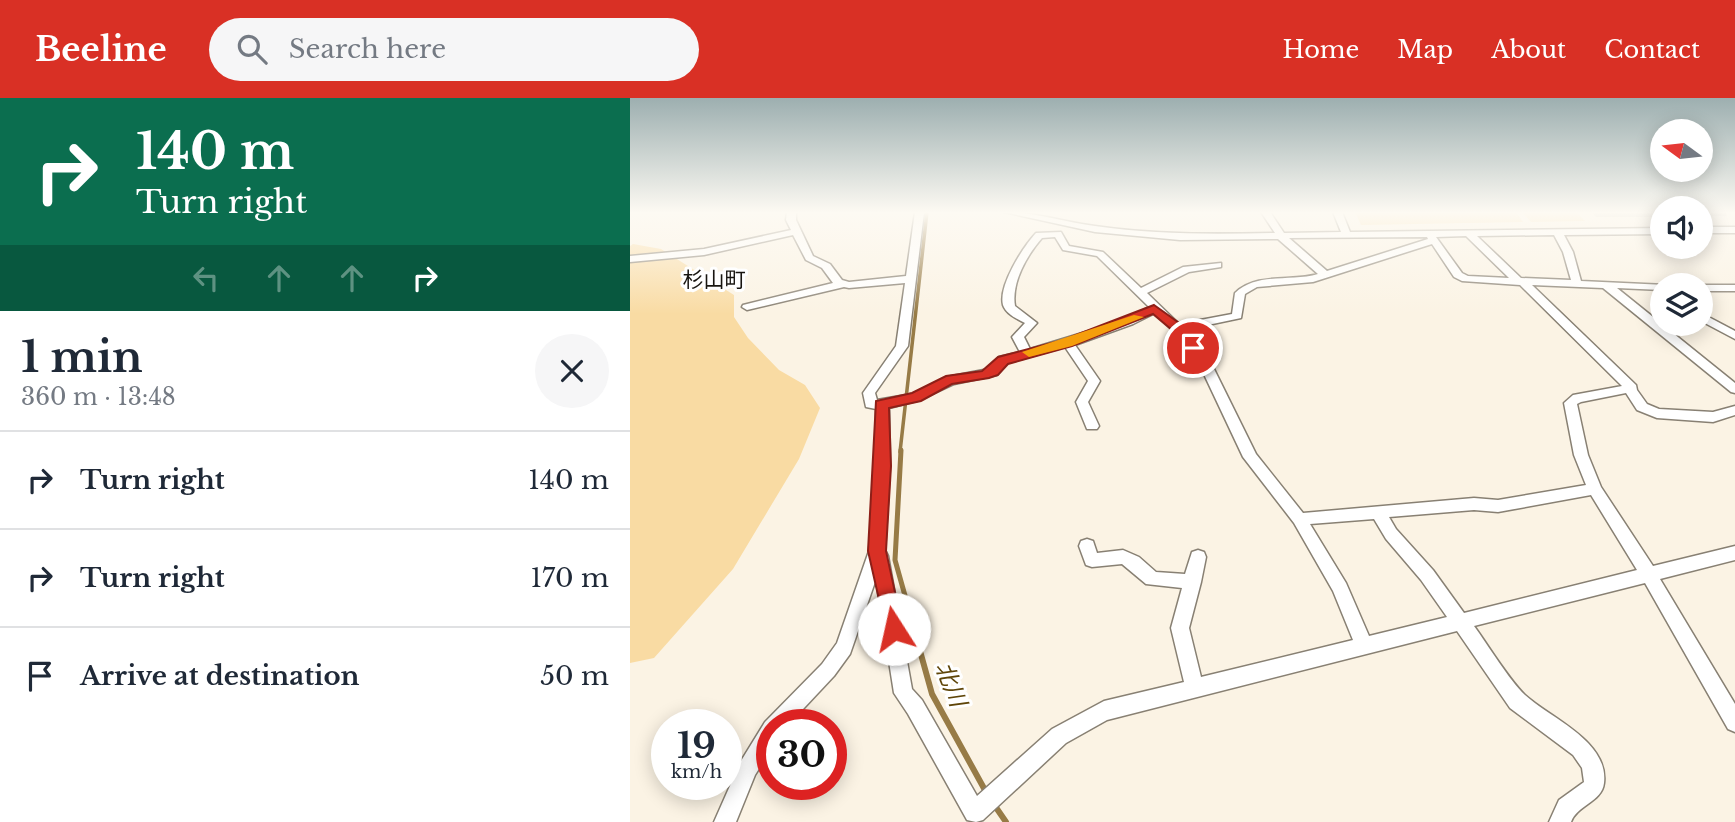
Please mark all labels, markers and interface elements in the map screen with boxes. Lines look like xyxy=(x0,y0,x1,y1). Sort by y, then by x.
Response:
search box xyxy=(209,18,699,81)
text: Beeline xyxy=(35,29,167,70)
icon: search xyxy=(233,30,271,68)
text: Search here xyxy=(289,33,446,65)
text: Home xyxy=(1283,35,1359,64)
text: Map xyxy=(1397,35,1453,64)
text: About xyxy=(1491,35,1566,64)
text: Contact xyxy=(1604,35,1700,64)
north arrow xyxy=(1650,119,1713,182)
map controls xyxy=(1650,119,1713,336)
text: 140 m xyxy=(136,121,294,182)
icon: right xyxy=(21,126,112,217)
text: Turn right xyxy=(136,182,307,222)
button: sound xyxy=(1650,196,1713,259)
icon: left xyxy=(187,259,225,297)
icon: ahead xyxy=(260,259,298,297)
icon: ahead xyxy=(333,259,371,297)
icon: right xyxy=(406,259,444,297)
district label: 杉山町 xyxy=(683,267,746,293)
button: layers xyxy=(1650,273,1713,336)
pin xyxy=(1163,318,1223,378)
icon: arrive xyxy=(1174,329,1212,367)
text: 1 min xyxy=(21,331,143,383)
button: close xyxy=(535,334,609,408)
text: 360 m · 13:48 xyxy=(21,383,176,411)
icon: right xyxy=(21,461,59,499)
text: Turn right xyxy=(80,464,225,496)
text: 140 m xyxy=(528,464,609,496)
icon: right xyxy=(21,559,59,597)
text: Turn right xyxy=(80,562,225,594)
text: 170 m xyxy=(530,562,609,594)
position arrow xyxy=(857,592,931,666)
icon: arrive xyxy=(21,657,59,695)
water label: 北川 xyxy=(929,657,974,713)
text: Arrive at destination xyxy=(80,660,360,692)
text: 50 m xyxy=(540,660,609,692)
speed limit sign: 30 xyxy=(756,709,847,800)
text: 19 xyxy=(677,724,716,767)
text: km/h xyxy=(671,761,722,783)

